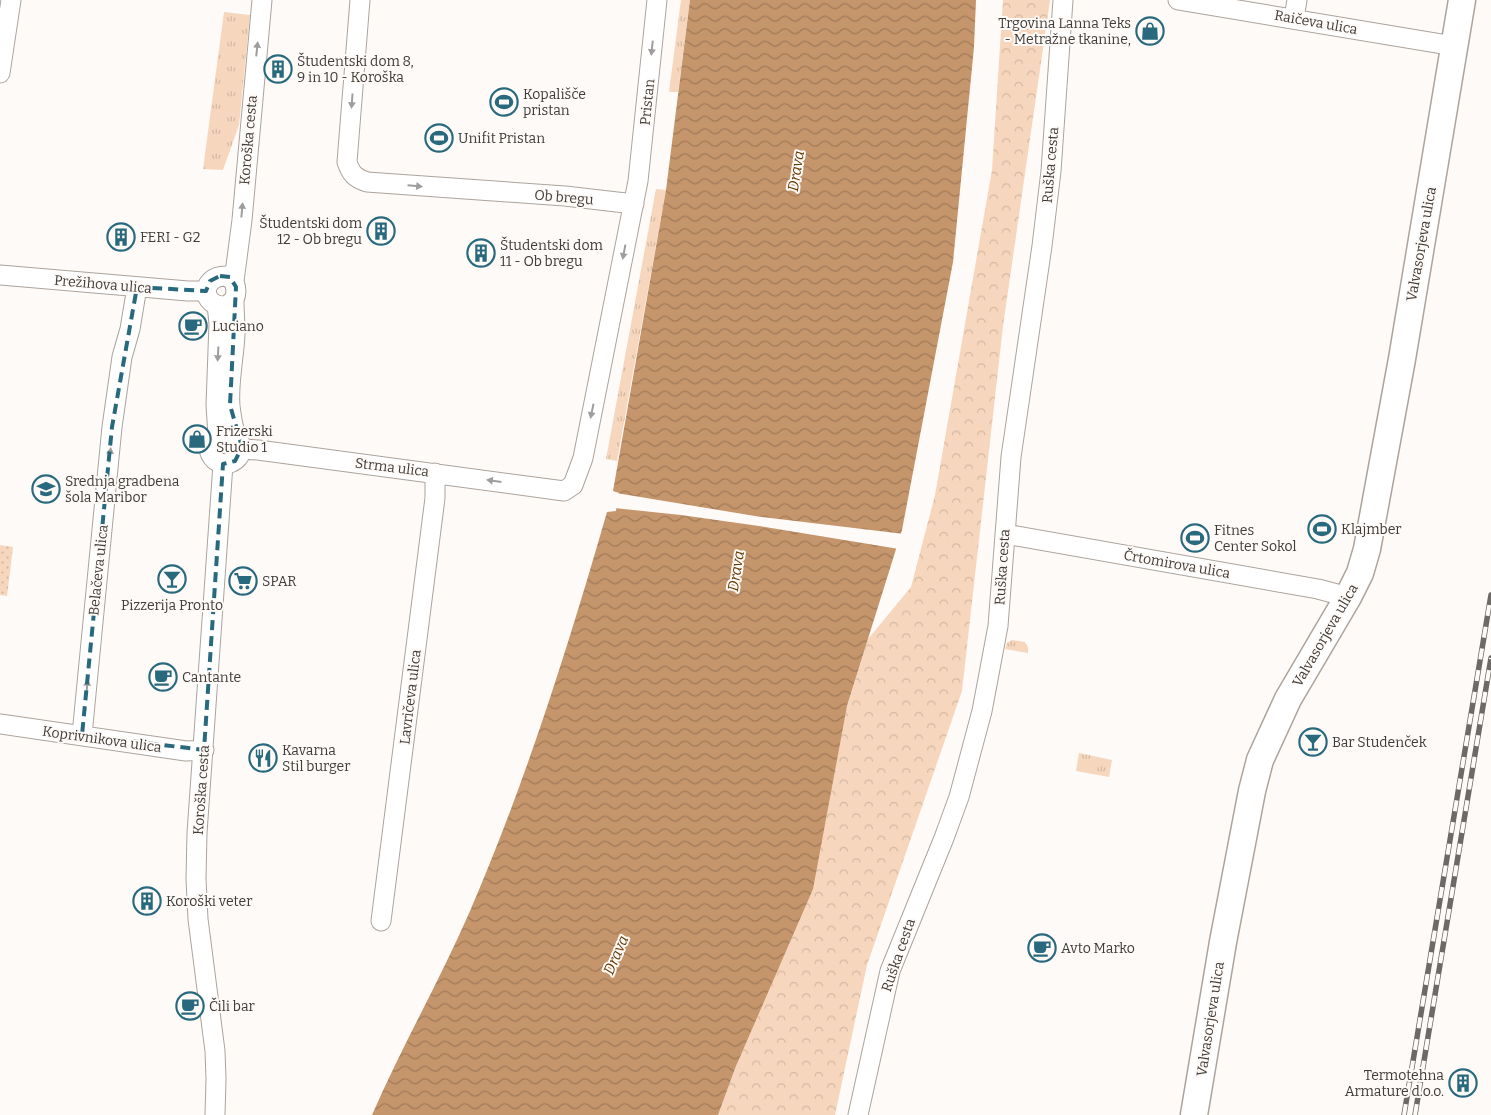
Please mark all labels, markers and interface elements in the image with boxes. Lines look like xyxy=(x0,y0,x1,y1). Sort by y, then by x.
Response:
street label: Raičeva ulica xyxy=(1273,7,1359,38)
place label: Trgovina Lanna Teks - Metražne tkanine, xyxy=(998,15,1131,48)
shop icon: Trgovina Lanna Teks - Metražne tkanine, xyxy=(1135,16,1165,46)
one-way arrow xyxy=(253,40,261,56)
one-way arrow xyxy=(648,41,656,57)
place label: Študentski dom 8, 9 in 10 - Koroška xyxy=(297,52,414,86)
building icon: Študentski dom 8, 9 in 10 - Koroška xyxy=(263,54,293,84)
street label: Pristan xyxy=(637,78,658,126)
place label: Kopališče pristan xyxy=(523,86,586,119)
sports icon: Kopališče pristan xyxy=(489,87,519,117)
one-way arrow xyxy=(348,93,356,109)
street label: Koroška cesta xyxy=(236,94,261,186)
sports icon: Unifit Pristan xyxy=(424,123,454,153)
street label: Ruška cesta xyxy=(1039,126,1062,204)
place label: Unifit Pristan xyxy=(458,130,545,147)
water label: Drava xyxy=(784,149,808,193)
one-way arrow xyxy=(408,183,424,191)
street label: Valvasorjeva ulica xyxy=(1403,185,1440,303)
street label: Ob bregu xyxy=(534,186,595,209)
one-way arrow xyxy=(239,202,247,218)
place label: Študentski dom 12 - Ob bregu xyxy=(259,214,363,248)
building icon: Študentski dom 12 - Ob bregu xyxy=(366,216,396,246)
building icon: FERI - G2 xyxy=(106,222,136,252)
place label: FERI - G2 xyxy=(140,229,200,246)
place label: Študentski dom 11 - Ob bregu xyxy=(500,236,603,270)
building icon: Študentski dom 11 - Ob bregu xyxy=(466,238,496,268)
one-way arrow xyxy=(620,244,628,259)
street label: Prežihova ulica xyxy=(53,272,153,297)
cafe icon: Luciano xyxy=(178,311,208,341)
place label: Luciano xyxy=(212,318,264,335)
one-way arrow xyxy=(214,346,222,362)
one-way arrow xyxy=(588,404,596,420)
place label: Frizerski Studio 1 xyxy=(216,423,273,456)
shop icon: Frizerski Studio 1 xyxy=(182,424,212,454)
one-way arrow xyxy=(106,447,114,463)
street label: Strma ulica xyxy=(354,455,430,481)
place label: Srednja gradbena šola Maribor xyxy=(65,473,180,506)
school or university icon: Srednja gradbena šola Maribor xyxy=(31,474,61,504)
one-way arrow xyxy=(486,477,502,485)
sports icon: Klajmber xyxy=(1307,514,1337,544)
place label: Klajmber xyxy=(1341,521,1402,538)
place label: Fitnes Center Sokol xyxy=(1214,522,1297,555)
street label: Belačeva ulica xyxy=(85,523,112,616)
sports icon: Fitnes Center Sokol xyxy=(1180,523,1210,553)
street label: Ruška cesta xyxy=(991,528,1014,606)
street label: Črtomirova ulica xyxy=(1122,546,1232,582)
water label: Drava xyxy=(724,549,748,593)
bar icon: Pizzerija Pronto xyxy=(157,564,187,594)
supermarket icon: SPAR xyxy=(228,566,258,596)
place label: SPAR xyxy=(262,573,297,590)
street label: Valvasorjeva ulica xyxy=(1289,581,1362,690)
place label: Pizzerija Pronto xyxy=(121,597,223,614)
street label: Lavričeva ulica xyxy=(396,648,425,746)
cafe icon: Cantante xyxy=(148,662,178,692)
place label: Cantante xyxy=(182,669,241,686)
one-way arrow xyxy=(83,678,91,694)
street label: Koprivnikova ulica xyxy=(41,723,163,756)
bar icon: Bar Studenček xyxy=(1298,727,1328,757)
place label: Bar Studenček xyxy=(1332,734,1427,751)
place label: Kavarna Stil burger xyxy=(282,742,350,775)
restaurant icon: Kavarna Stil burger xyxy=(248,743,278,773)
street label: Koroška cesta xyxy=(190,744,213,836)
building icon: Koroški veter xyxy=(132,886,162,916)
place label: Koroški veter xyxy=(166,893,252,910)
street label: Ruška cesta xyxy=(878,916,919,994)
water label: Drava xyxy=(600,933,632,977)
cafe icon: Avto Marko xyxy=(1027,933,1057,963)
place label: Avto Marko xyxy=(1061,940,1135,957)
street label: Valvasorjeva ulica xyxy=(1193,960,1228,1078)
cafe icon: Čili bar xyxy=(175,991,205,1021)
place label: Čili bar xyxy=(209,997,255,1015)
place label: Termotehna Armature d.o.o. xyxy=(1345,1067,1444,1100)
building icon: Termotehna Armature d.o.o. xyxy=(1448,1068,1478,1098)

